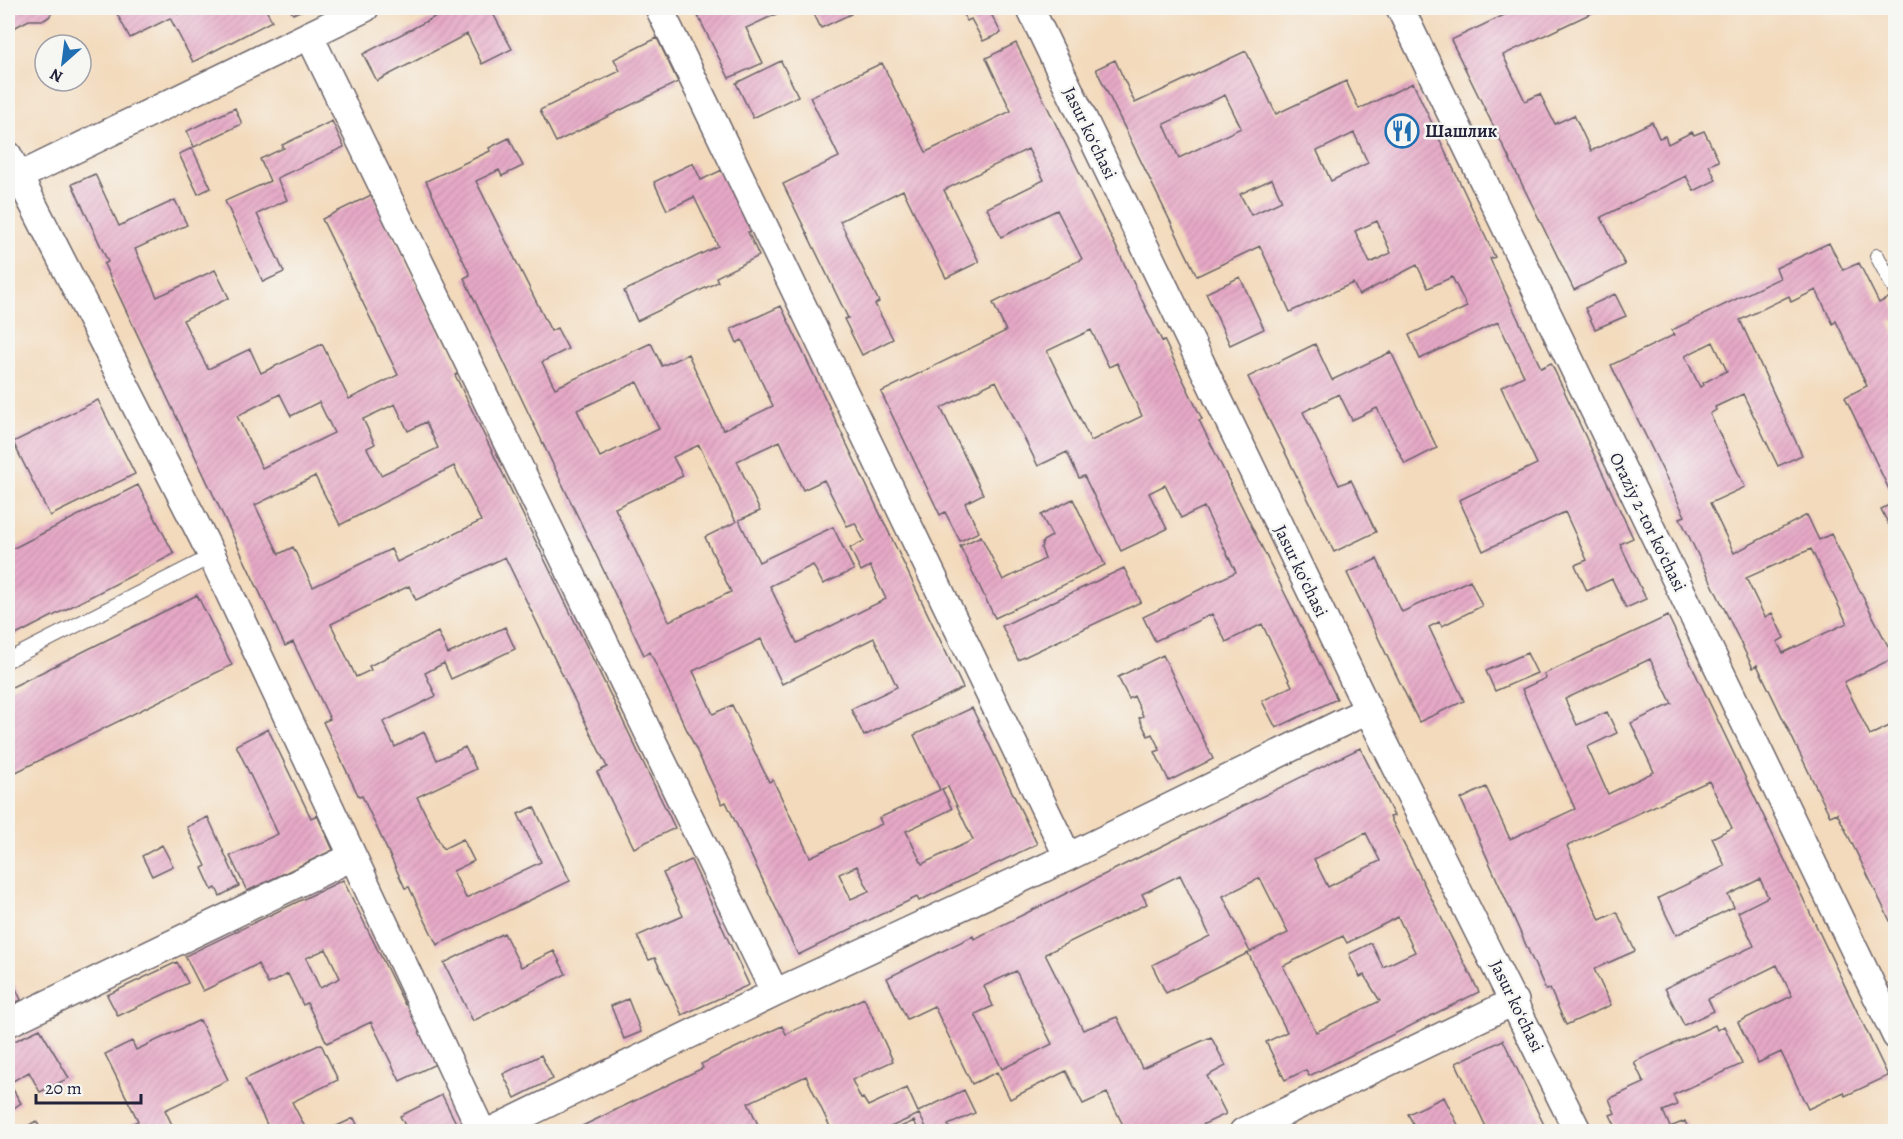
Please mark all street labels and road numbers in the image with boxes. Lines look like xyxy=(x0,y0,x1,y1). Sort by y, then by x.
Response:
street label: Jasur koʻchasi xyxy=(1057,83,1123,183)
street label: Oraziy 2-tor koʻchasi xyxy=(1604,448,1692,596)
street label: Jasur koʻchasi xyxy=(1268,521,1334,621)
street label: Jasur koʻchasi xyxy=(1484,956,1550,1056)

